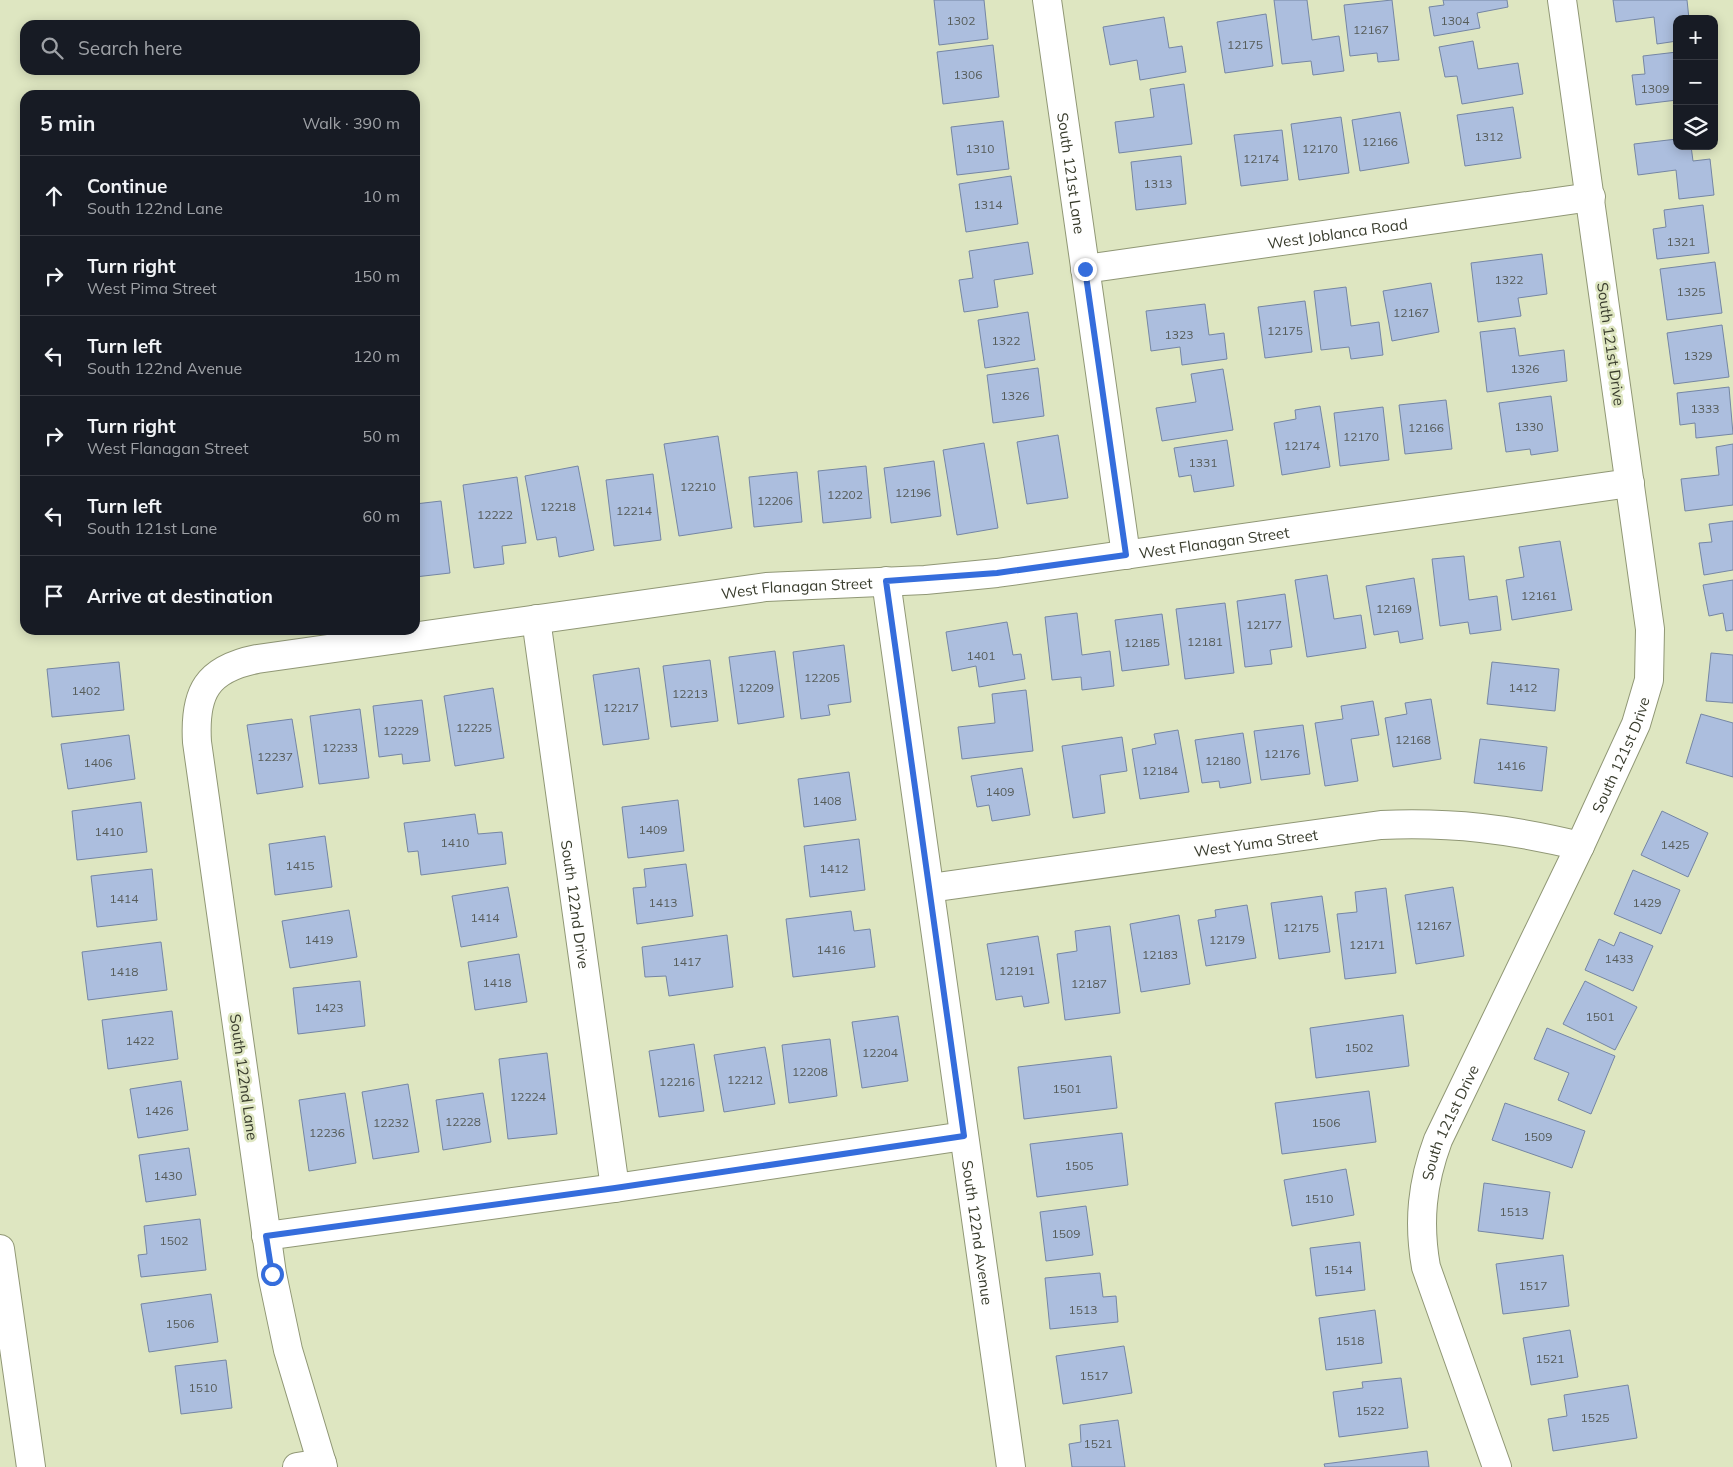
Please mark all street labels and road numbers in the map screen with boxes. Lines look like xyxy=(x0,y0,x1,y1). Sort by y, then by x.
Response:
street label: South 121st Lane xyxy=(1054,111,1090,235)
street label: West Joblanca Road xyxy=(1266,214,1409,252)
street label: South 121st Drive xyxy=(1593,281,1629,407)
street label: West Flanagan Street xyxy=(1138,522,1290,562)
street label: West Flanagan Street xyxy=(720,573,873,603)
street label: South 121st Drive xyxy=(1587,694,1653,816)
street label: West Yuma Street xyxy=(1193,824,1319,861)
street label: South 122nd Drive xyxy=(557,839,594,970)
street label: South 122nd Lane xyxy=(226,1013,262,1141)
street label: South 121st Drive xyxy=(1417,1061,1483,1182)
street label: South 122nd Avenue xyxy=(958,1159,998,1306)

